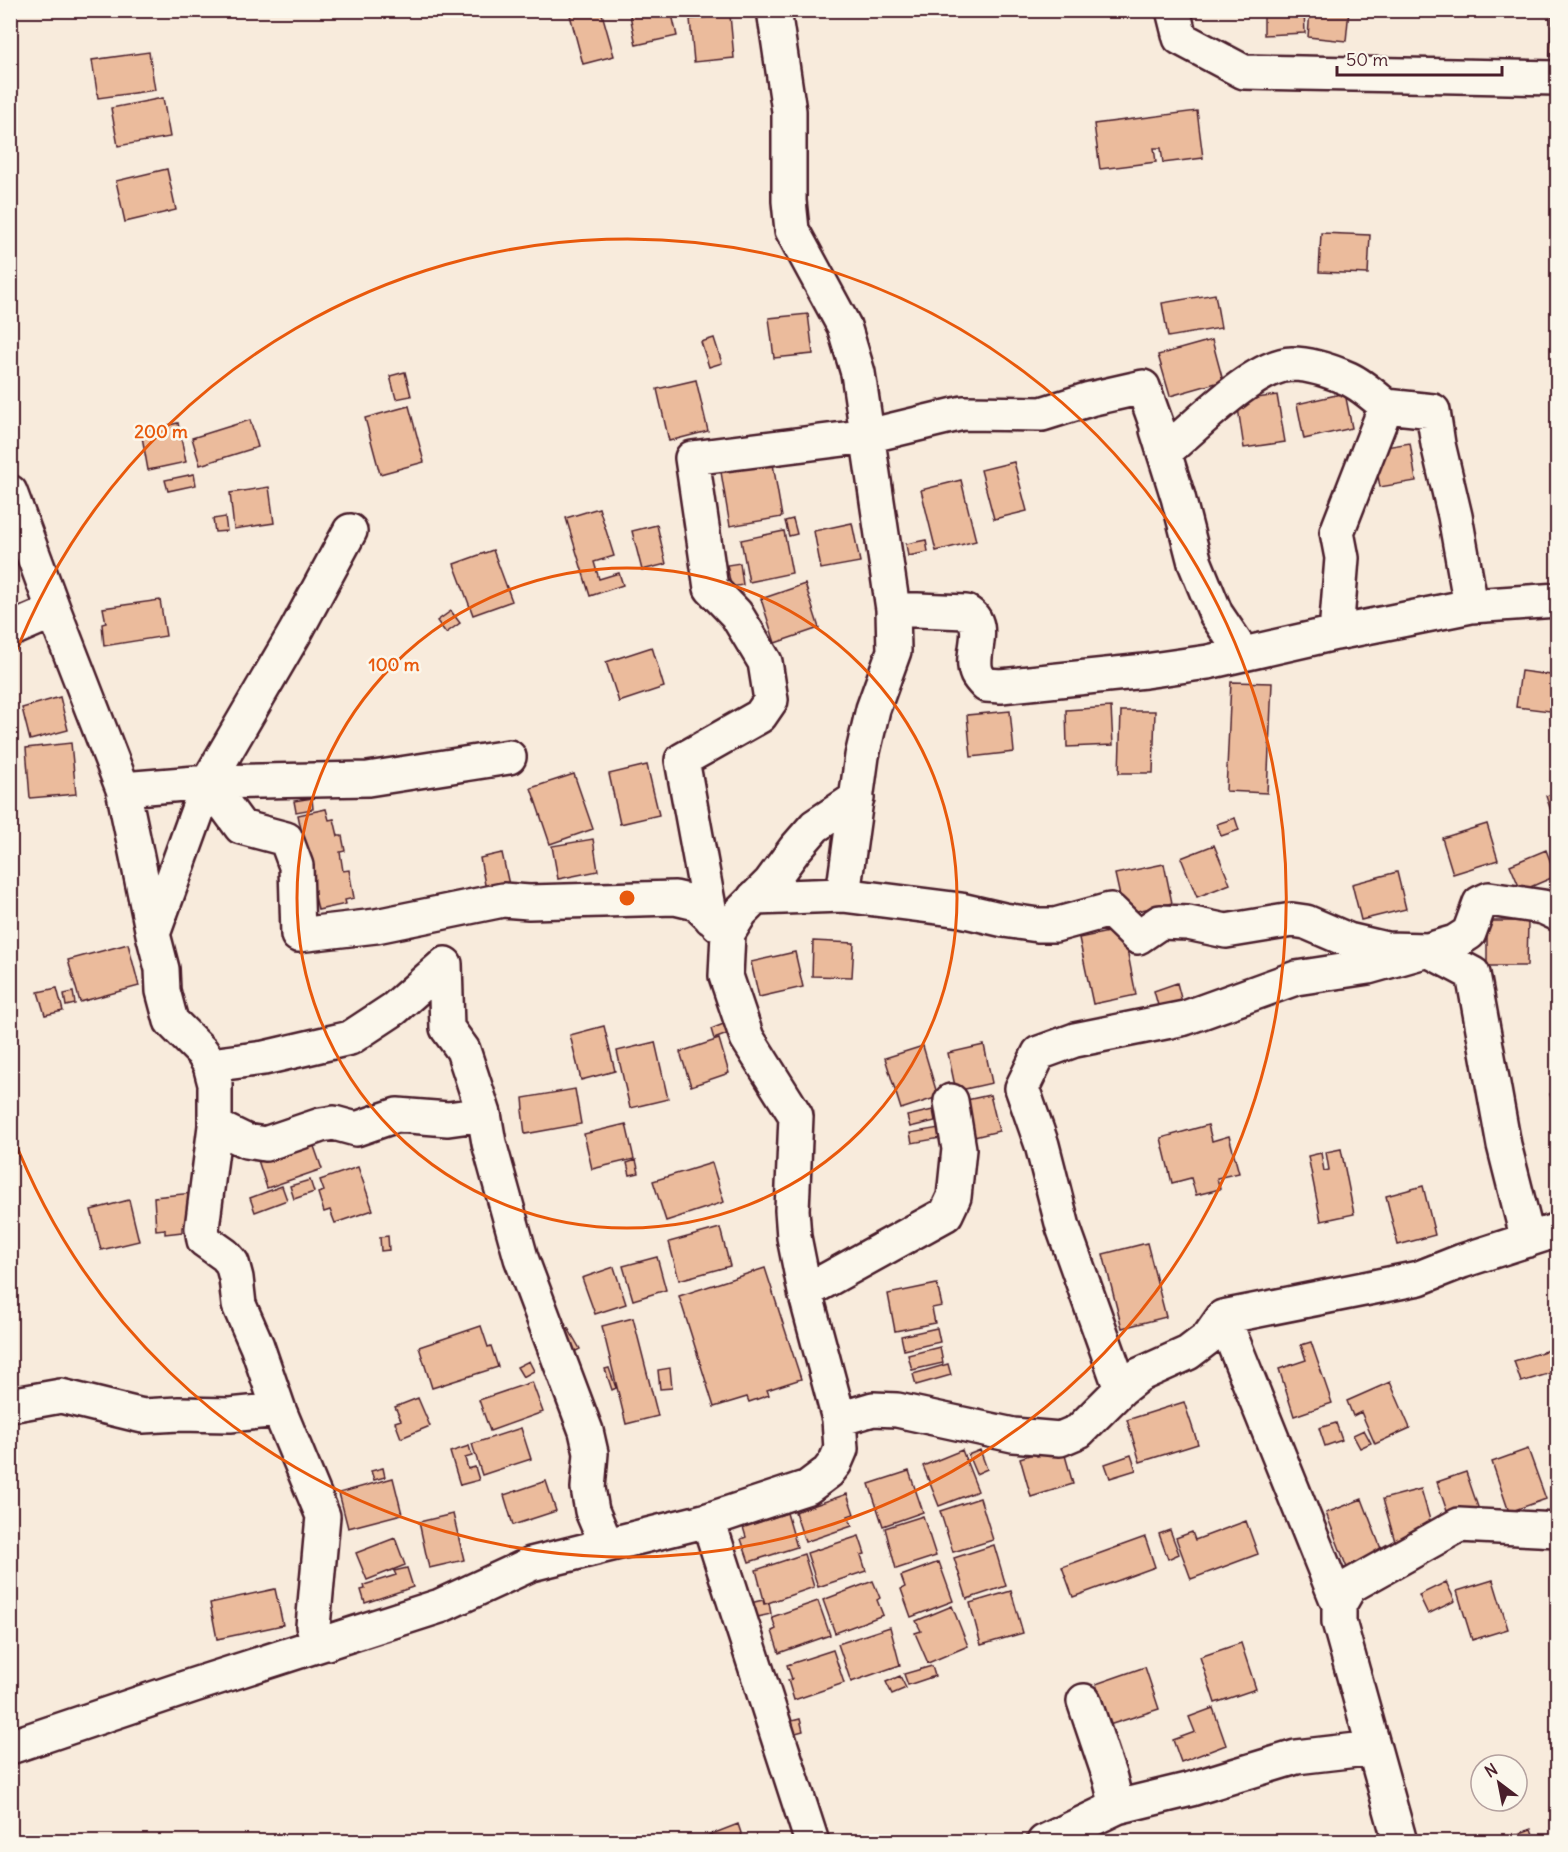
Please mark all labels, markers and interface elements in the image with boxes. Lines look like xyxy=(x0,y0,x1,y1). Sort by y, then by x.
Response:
scale bar xyxy=(1337,39,1502,77)
text: 50 m xyxy=(1346,48,1388,71)
text: 200 m xyxy=(134,420,188,443)
text: 100 m xyxy=(369,653,420,676)
centre of rings xyxy=(617,888,637,908)
north arrow xyxy=(1469,1753,1529,1813)
text: N xyxy=(1481,1759,1501,1782)

